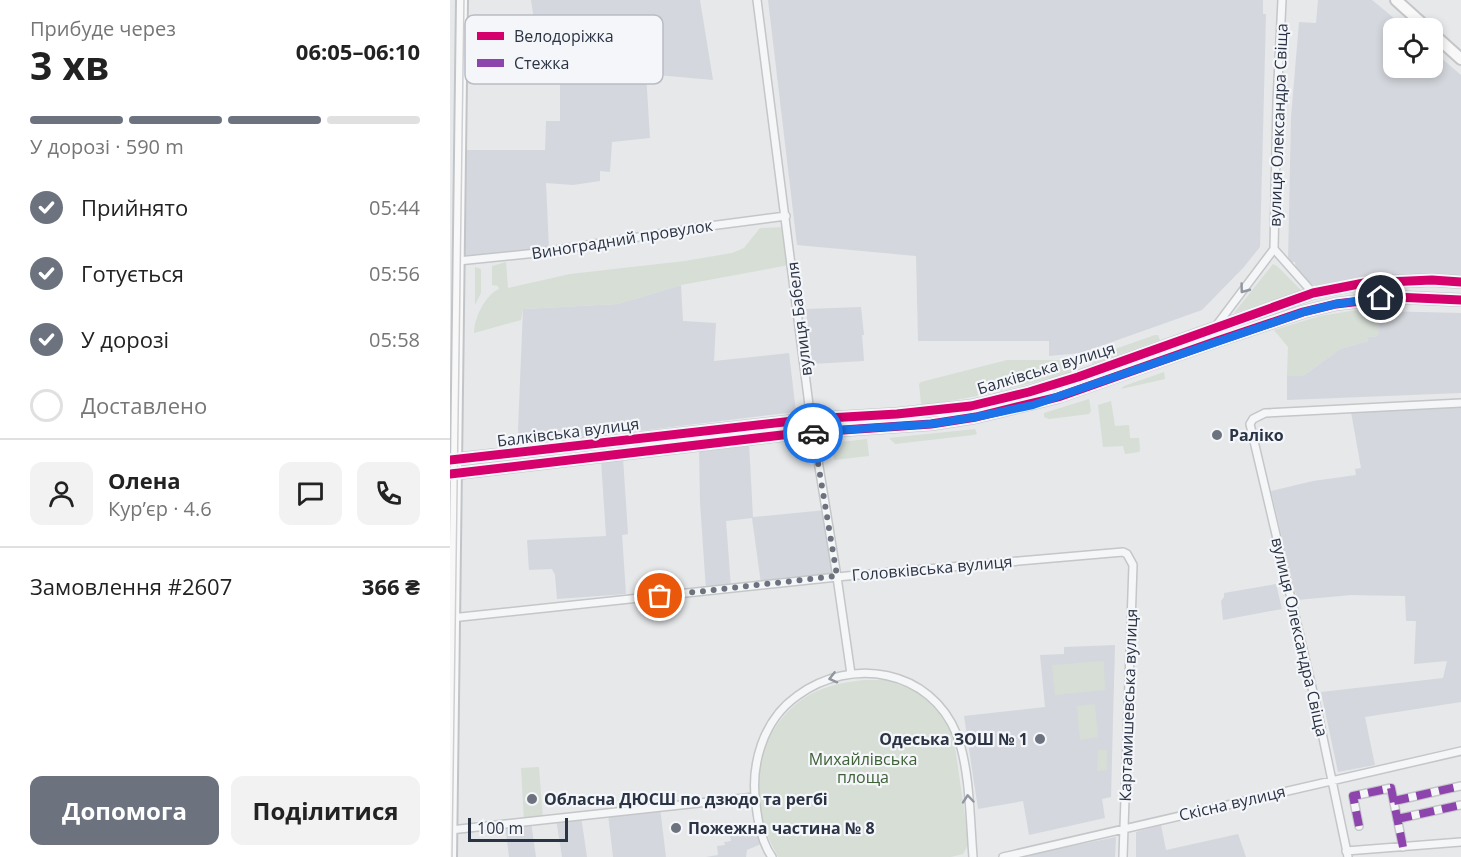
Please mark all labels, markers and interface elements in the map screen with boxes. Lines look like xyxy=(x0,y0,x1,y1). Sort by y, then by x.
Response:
text: Прибуде через xyxy=(30,15,176,42)
legend xyxy=(465,15,663,84)
map controls xyxy=(1383,18,1443,78)
button: locate xyxy=(1383,18,1443,78)
street label: вулиця Олександра Свіща xyxy=(1263,23,1293,227)
text: Велодоріжка xyxy=(514,25,614,47)
text: 06:05–06:10 xyxy=(296,36,420,66)
text: 3 хв xyxy=(30,38,110,91)
text: Стежка xyxy=(514,52,570,74)
text: У дорозі · 590 m xyxy=(30,133,184,160)
icon: check xyxy=(30,191,63,224)
text: Прийнято xyxy=(81,192,188,222)
text: 05:44 xyxy=(369,194,420,221)
street label: Виноградний провулок xyxy=(530,214,715,264)
icon: check xyxy=(30,257,63,290)
text: Готується xyxy=(81,258,184,288)
text: 05:56 xyxy=(369,260,420,287)
street label: вулиця Бабеля xyxy=(781,261,817,377)
pin xyxy=(1355,272,1406,323)
icon: home xyxy=(1364,281,1397,314)
one-way arrow xyxy=(1241,282,1252,293)
icon: check xyxy=(30,323,63,356)
text: У дорозі xyxy=(81,324,169,354)
text: 05:58 xyxy=(369,326,420,353)
street label: Балківська вулиця xyxy=(974,337,1118,399)
text: Доставлено xyxy=(81,390,207,420)
courier xyxy=(783,403,843,463)
street label: Балківська вулиця xyxy=(496,412,640,452)
icon: car xyxy=(797,417,830,450)
place label: Раліко xyxy=(1229,424,1284,446)
marker: Раліко xyxy=(1210,428,1224,442)
button: person xyxy=(30,462,93,525)
button: chat xyxy=(279,462,342,525)
button: phone xyxy=(357,462,420,525)
text: Олена xyxy=(108,465,181,495)
text: Кур’єр · 4.6 xyxy=(108,495,212,522)
street label: вулиця Олександра Свіща xyxy=(1266,535,1334,739)
street label: Головківська вулиця xyxy=(851,550,1013,586)
pin xyxy=(634,570,685,621)
text: Замовлення #2607 xyxy=(30,571,232,601)
text: 366 ₴ xyxy=(362,571,420,601)
icon: bag xyxy=(643,579,676,612)
street label: Картамишевська вулиця xyxy=(1114,608,1142,802)
one-way arrow xyxy=(828,671,838,684)
place label: Одеська ЗОШ № 1 xyxy=(879,728,1028,750)
marker: Одеська ЗОШ № 1 xyxy=(1033,732,1047,746)
park label: Михайлівська площа xyxy=(809,748,917,788)
button: Допомога xyxy=(30,776,219,845)
button: Поділитися xyxy=(231,776,420,845)
street label: Cкісна вулиця xyxy=(1177,780,1287,826)
place label: Обласна ДЮСШ по дзюдо та регбі xyxy=(544,788,828,810)
marker: Обласна ДЮСШ по дзюдо та регбі xyxy=(525,792,539,806)
one-way arrow xyxy=(962,794,975,803)
scale bar xyxy=(468,815,568,842)
text: 100 m xyxy=(477,817,523,839)
place label: Пожежна частина № 8 xyxy=(688,817,875,839)
marker: Пожежна частина № 8 xyxy=(669,821,683,835)

